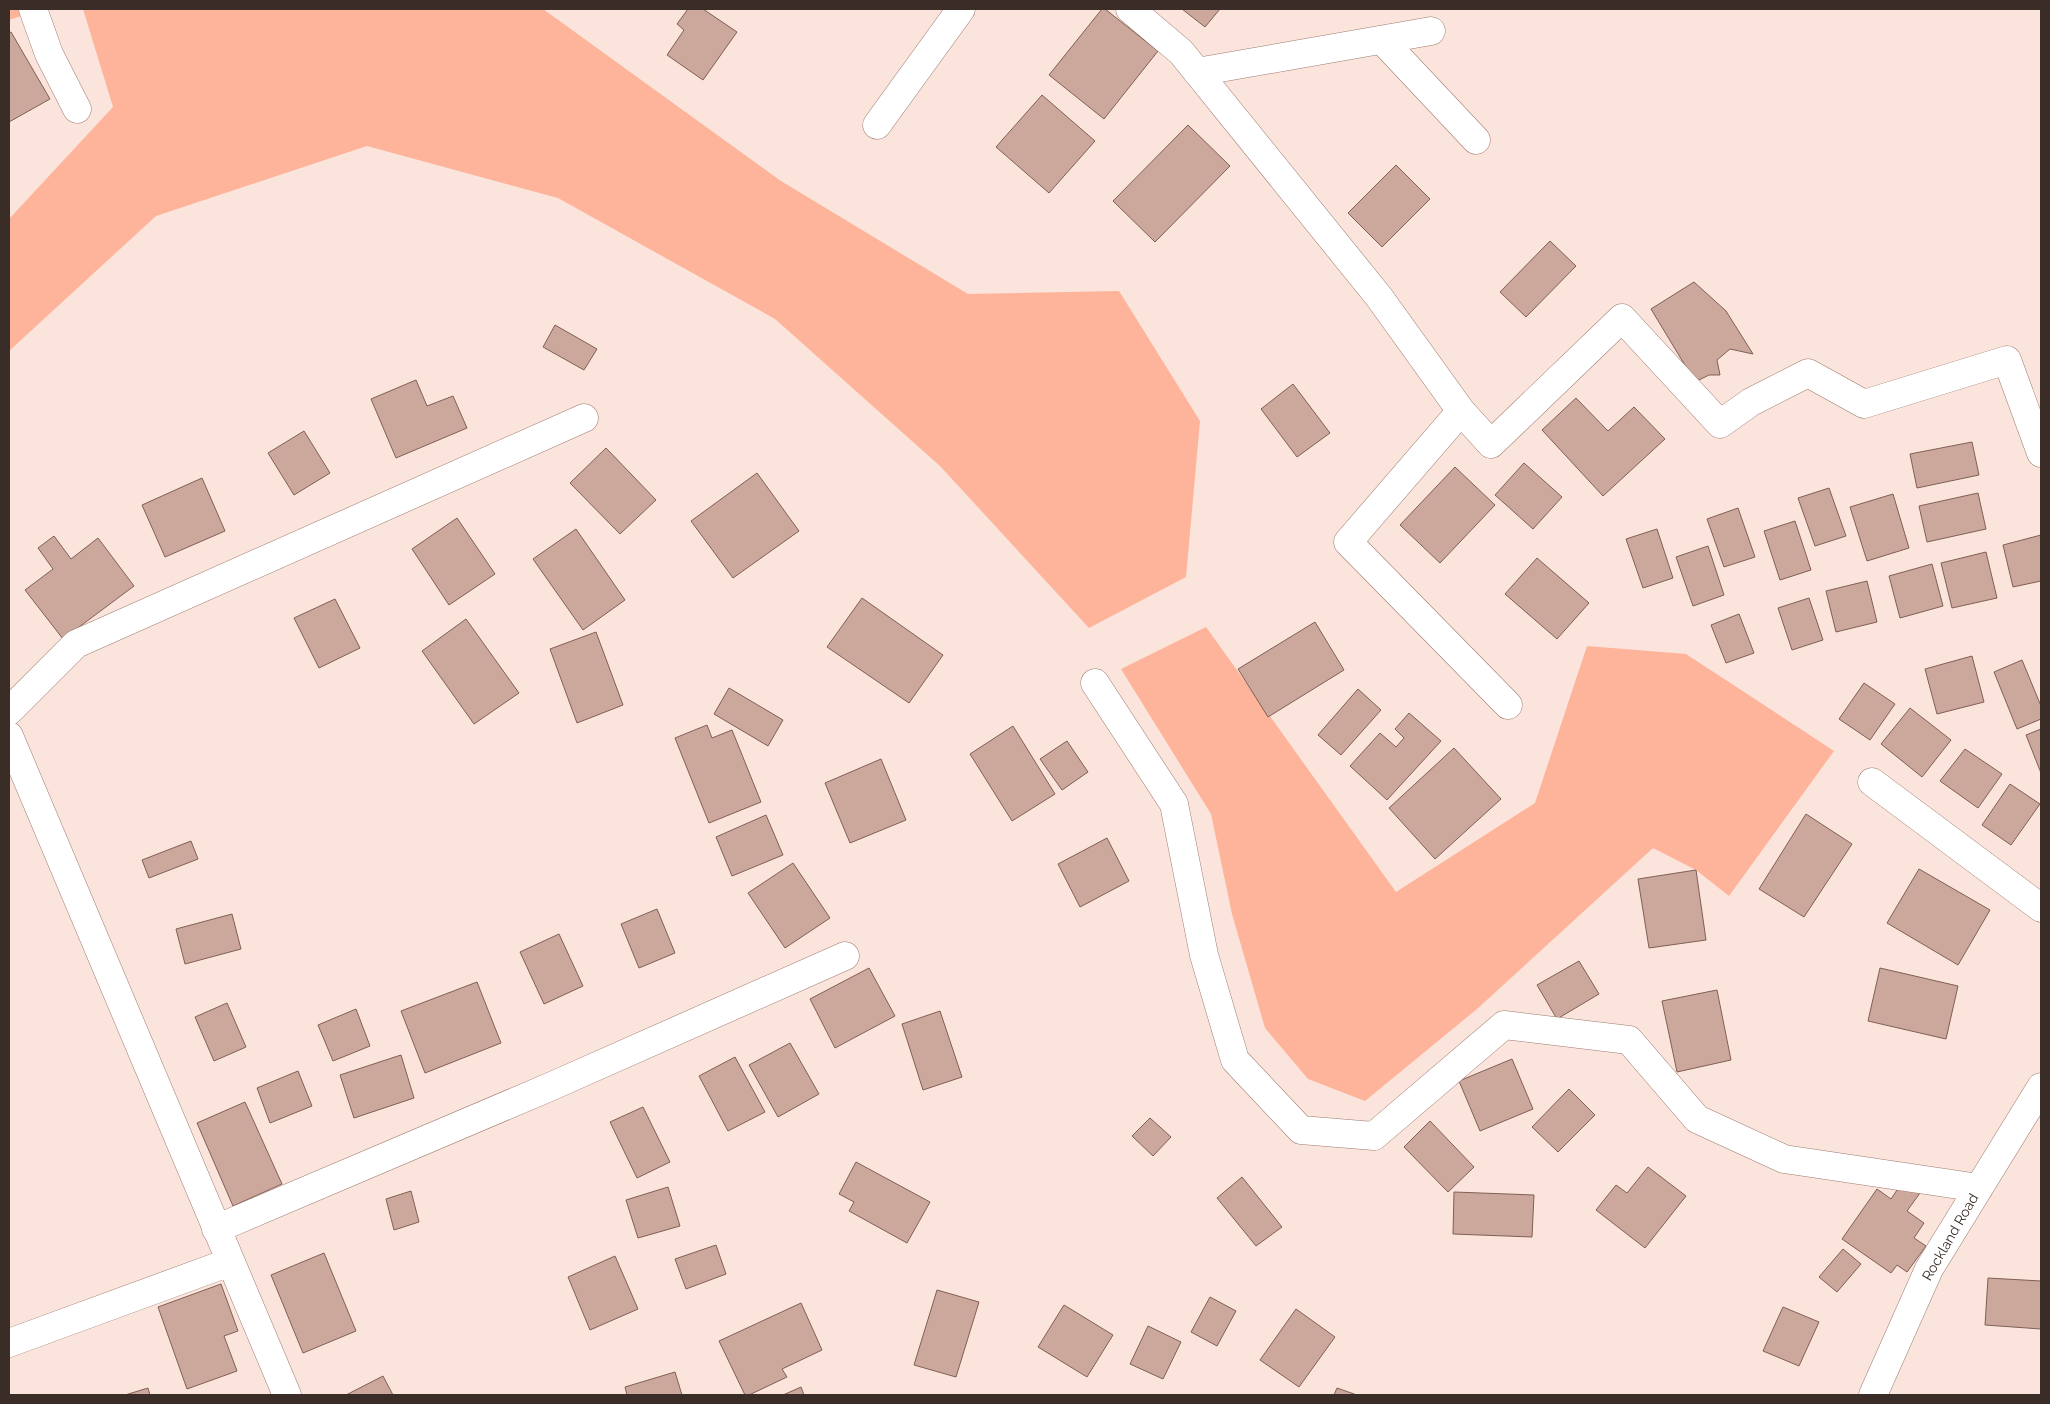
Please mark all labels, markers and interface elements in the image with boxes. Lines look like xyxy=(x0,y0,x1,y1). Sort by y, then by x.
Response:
street label: Rockland Road xyxy=(1919,1191,1981,1283)

